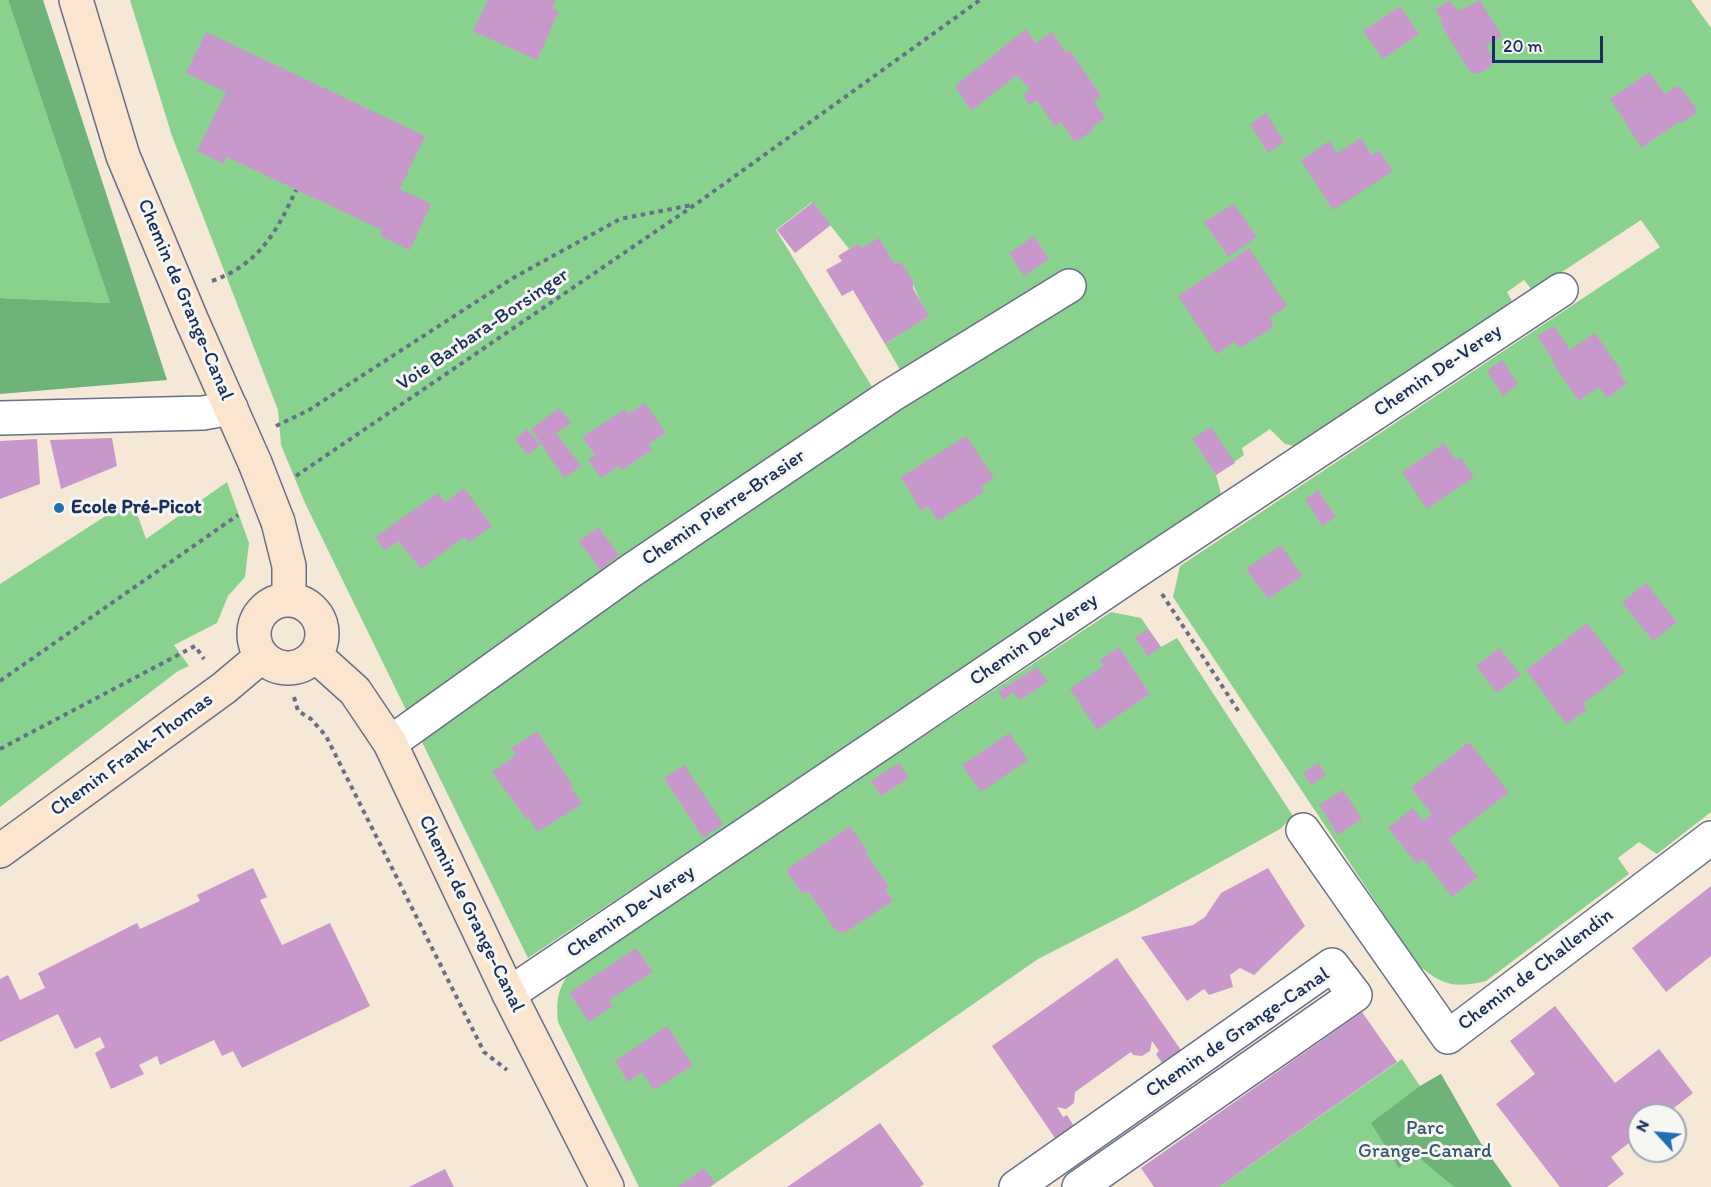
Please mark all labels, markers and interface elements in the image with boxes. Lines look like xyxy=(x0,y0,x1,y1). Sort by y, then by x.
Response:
scale bar xyxy=(1495,24,1606,62)
text: 20 m xyxy=(1503,35,1543,57)
street label: Chemin de Grange-Canal xyxy=(132,196,238,404)
street label: Voie Barbara-Borsinger xyxy=(392,264,574,396)
street label: Chemin De-Verey xyxy=(1369,319,1507,423)
street label: Chemin Pierre-Brasier xyxy=(638,444,810,572)
place label: Ecole Pré-Picot xyxy=(71,496,202,520)
marker: Ecole Pré-Picot xyxy=(52,501,66,515)
street label: Chemin De-Verey xyxy=(965,588,1103,692)
street label: Chemin Frank-Thomas xyxy=(46,688,218,822)
street label: Chemin de Grange-Canal xyxy=(413,811,529,1017)
street label: Chemin De-Verey xyxy=(562,860,700,964)
street label: Chemin de Challendin xyxy=(1454,904,1618,1036)
street label: Chemin de Grange-Canal xyxy=(1142,963,1334,1103)
north arrow xyxy=(1627,1103,1687,1163)
park label: Parc Grange-Canard xyxy=(1358,1117,1492,1164)
text: N xyxy=(1631,1117,1653,1135)

